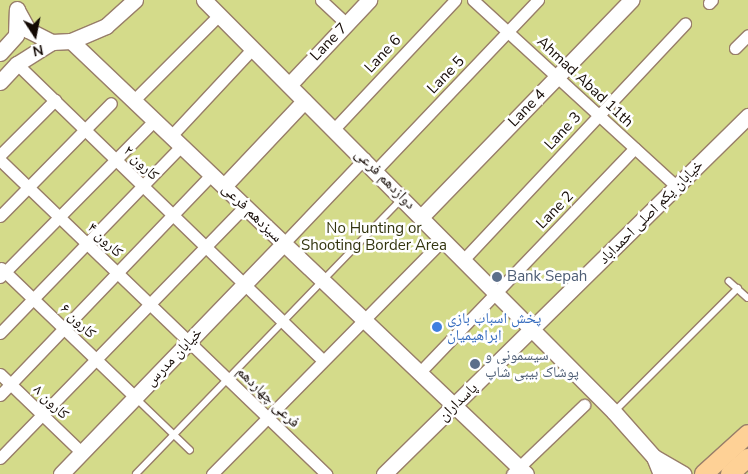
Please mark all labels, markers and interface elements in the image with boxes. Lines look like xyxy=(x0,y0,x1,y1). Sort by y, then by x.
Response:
north arrow xyxy=(10,10,60,60)
street label: Lane 7 xyxy=(307,19,351,65)
street label: Lane 6 xyxy=(361,31,405,77)
street label: Ahmad Abad 11th xyxy=(533,33,637,131)
text: N xyxy=(31,40,45,61)
street label: Lane 5 xyxy=(424,52,468,98)
street label: Lane 4 xyxy=(505,85,549,131)
street label: Lane 3 xyxy=(541,108,585,154)
street label: کارون ۲ xyxy=(120,142,162,184)
street label: دوازدهم فرعی xyxy=(351,145,419,213)
street label: خیابان یکم اصلی احمداباد xyxy=(595,156,707,268)
street label: سیزدهم فرعی xyxy=(218,180,286,246)
street label: Lane 2 xyxy=(533,187,577,233)
street label: کارون ۴ xyxy=(84,219,126,261)
park label: No Hunting or Shooting Border Area xyxy=(301,219,447,254)
place label: Bank Sepah xyxy=(507,268,587,286)
marker: Bank Sepah xyxy=(491,271,503,283)
street label: کارون ۶ xyxy=(57,300,99,342)
place label: پخش اسباب بازی ابراهیمیان xyxy=(447,309,541,344)
marker: پخش اسباب بازی ابراهیمیان xyxy=(431,321,443,333)
street label: خیابان مدرس xyxy=(142,324,206,390)
place label: سیسمونی و پوشاک بیبی شاپ xyxy=(485,346,579,381)
marker: سیسمونی و پوشاک بیبی شاپ xyxy=(469,358,481,370)
street label: فرعی چهاردهم xyxy=(233,363,303,431)
street label: پاسداران xyxy=(435,379,481,425)
street label: کارون ۸ xyxy=(30,381,72,423)

